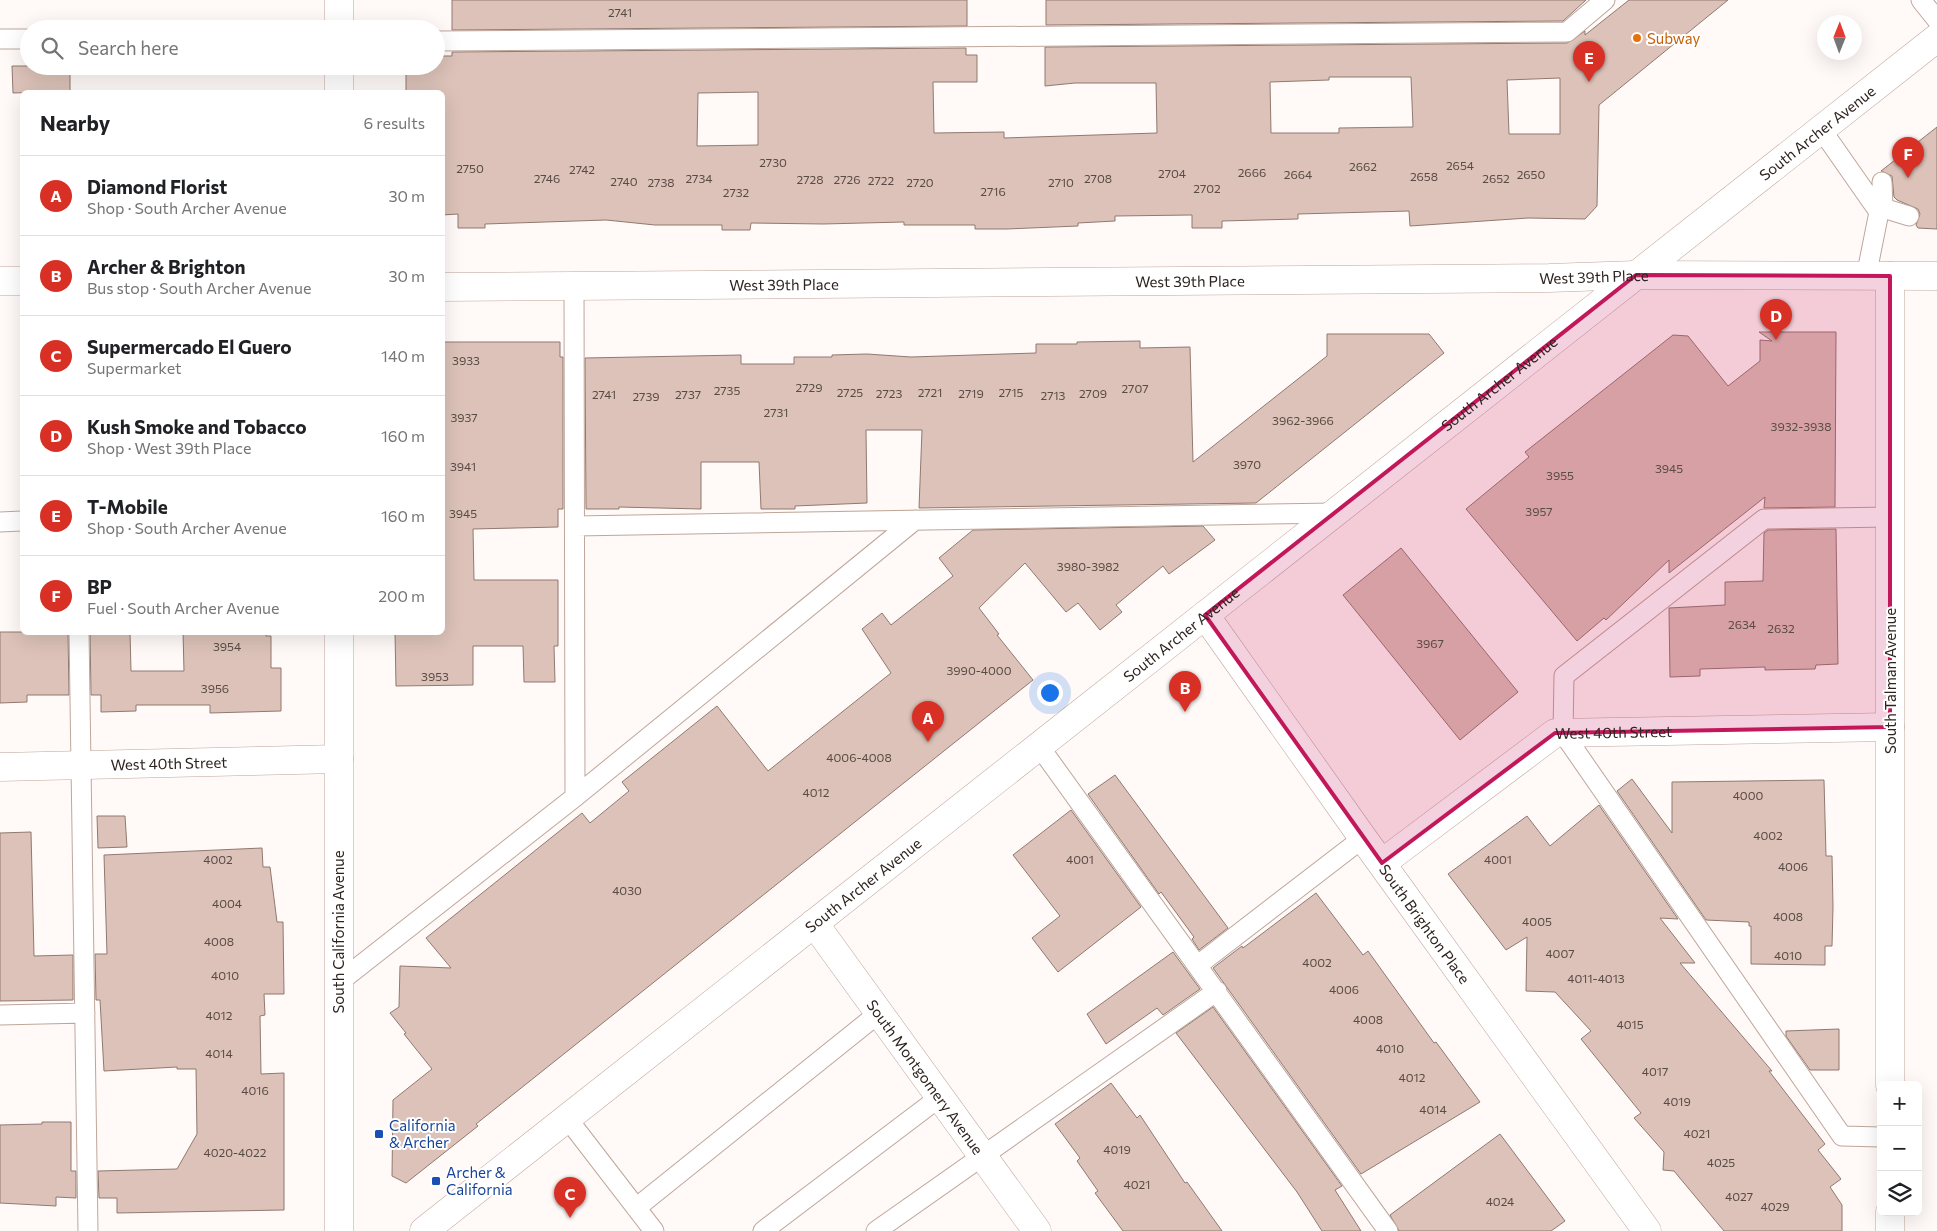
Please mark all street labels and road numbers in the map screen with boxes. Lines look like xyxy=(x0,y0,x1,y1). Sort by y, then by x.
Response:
street label: South Archer Avenue xyxy=(1755,81,1879,184)
street label: West 39th Place xyxy=(1539,266,1649,287)
street label: West 39th Place xyxy=(1135,271,1245,290)
street label: West 39th Place xyxy=(729,275,839,294)
street label: South Archer Avenue xyxy=(1437,332,1561,435)
street label: South Archer Avenue xyxy=(1119,583,1243,685)
street label: South Talman Avenue xyxy=(1881,608,1899,754)
street label: West 40th Street xyxy=(1555,722,1672,742)
street label: West 40th Street xyxy=(110,753,228,773)
street label: South Archer Avenue xyxy=(801,834,925,936)
street label: South California Avenue xyxy=(329,850,347,1014)
street label: South Brighton Place xyxy=(1376,860,1474,987)
street label: South Montgomery Avenue xyxy=(863,996,987,1158)

